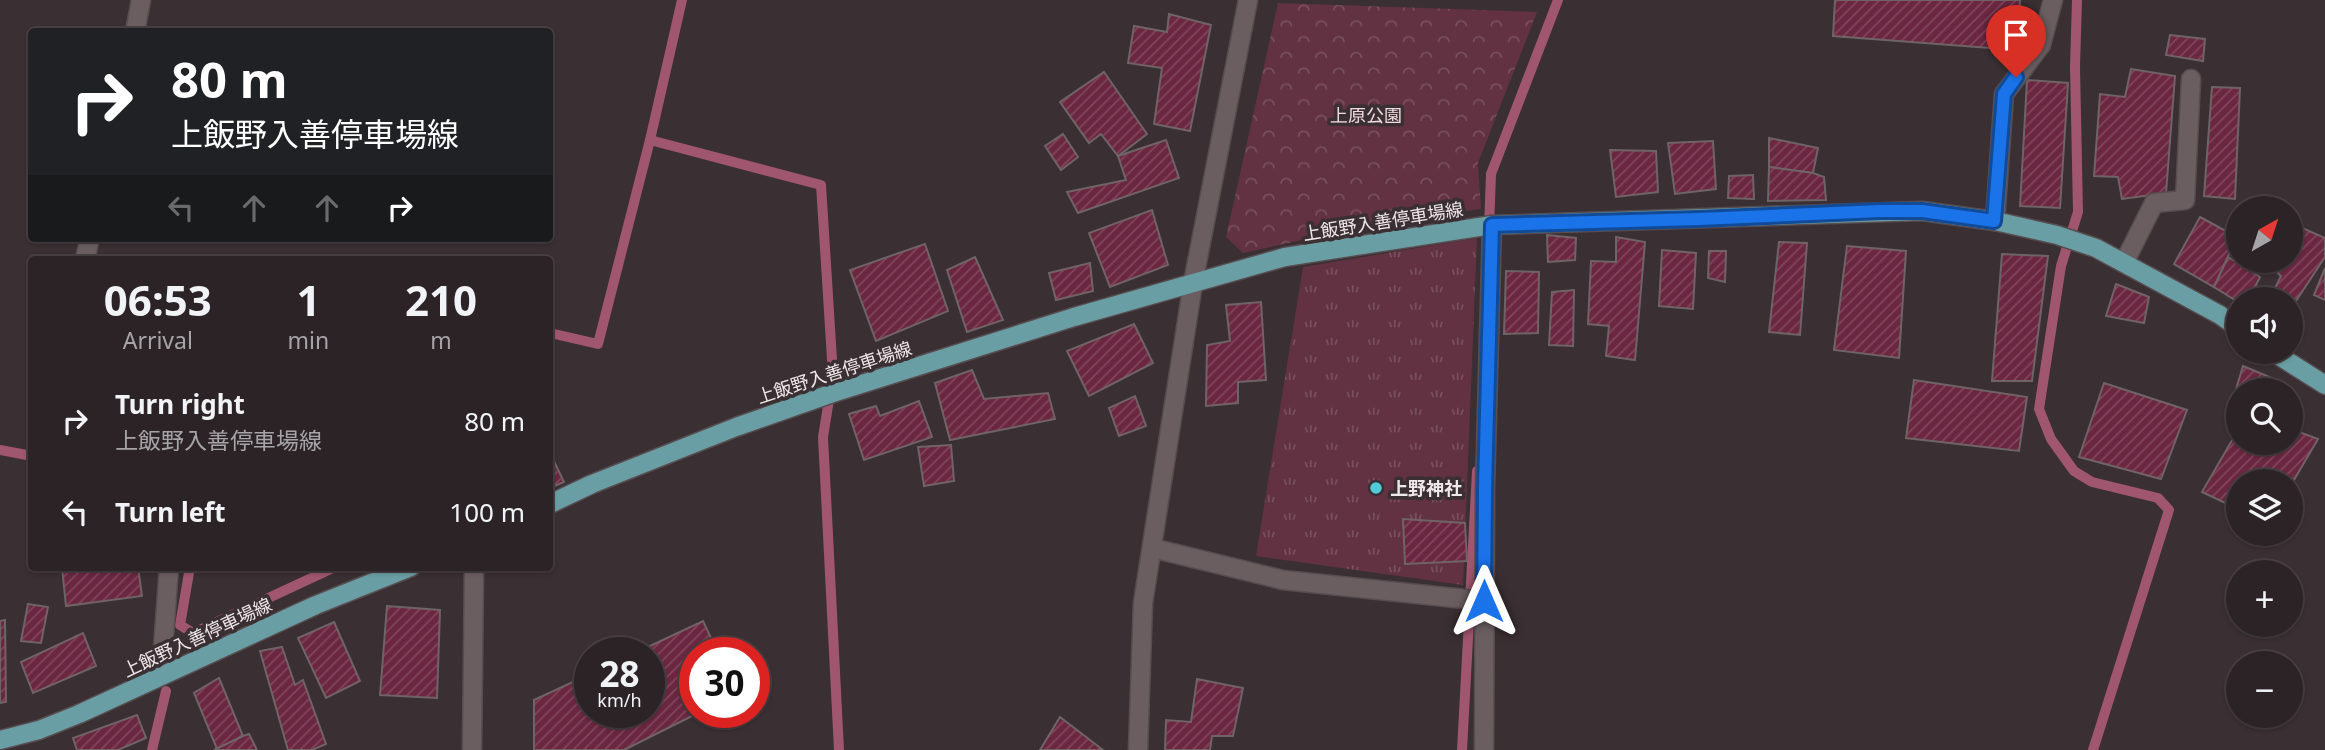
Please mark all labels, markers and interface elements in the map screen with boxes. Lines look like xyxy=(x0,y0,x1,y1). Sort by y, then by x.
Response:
pin xyxy=(1986,5,2046,77)
icon: arrive xyxy=(1997,16,2035,54)
text: 80 m xyxy=(171,46,288,112)
icon: right xyxy=(56,56,147,147)
park label: 上原公園 xyxy=(1330,103,1402,127)
text: 上飯野入善停車場線 xyxy=(171,112,459,155)
icon: left xyxy=(162,189,200,227)
icon: ahead xyxy=(235,189,273,227)
icon: ahead xyxy=(308,189,346,227)
icon: right xyxy=(381,189,419,227)
street label: 上飯野入善停車場線 xyxy=(1301,196,1465,246)
north arrow xyxy=(2226,196,2303,273)
map controls xyxy=(2226,196,2303,728)
text: 06:53 xyxy=(104,271,212,328)
text: 1 xyxy=(296,271,320,328)
text: 210 xyxy=(405,271,477,328)
button: sound xyxy=(2226,287,2303,364)
text: Arrival xyxy=(123,324,193,356)
text: min xyxy=(288,324,329,356)
text: m xyxy=(430,324,452,356)
street label: 上飯野入善停車場線 xyxy=(753,336,915,408)
button: search xyxy=(2226,378,2303,455)
text: Turn right xyxy=(115,386,245,422)
icon: right xyxy=(56,402,94,440)
text: 80 m xyxy=(464,403,525,439)
text: 上飯野入善停車場線 xyxy=(115,424,322,456)
button: layers xyxy=(2226,469,2303,546)
place label: 上野神社 xyxy=(1390,476,1462,500)
marker: 上野神社 xyxy=(1368,480,1384,496)
icon: left xyxy=(56,493,94,531)
text: Turn left xyxy=(115,494,226,530)
text: 100 m xyxy=(449,494,525,530)
button: + xyxy=(2226,560,2303,637)
position arrow xyxy=(1447,564,1521,638)
street label: 上飯野入善停車場線 xyxy=(119,592,275,682)
speed limit sign: 30 xyxy=(679,637,770,728)
text: 28 xyxy=(599,650,640,697)
button: − xyxy=(2226,651,2303,728)
text: km/h xyxy=(597,688,642,712)

